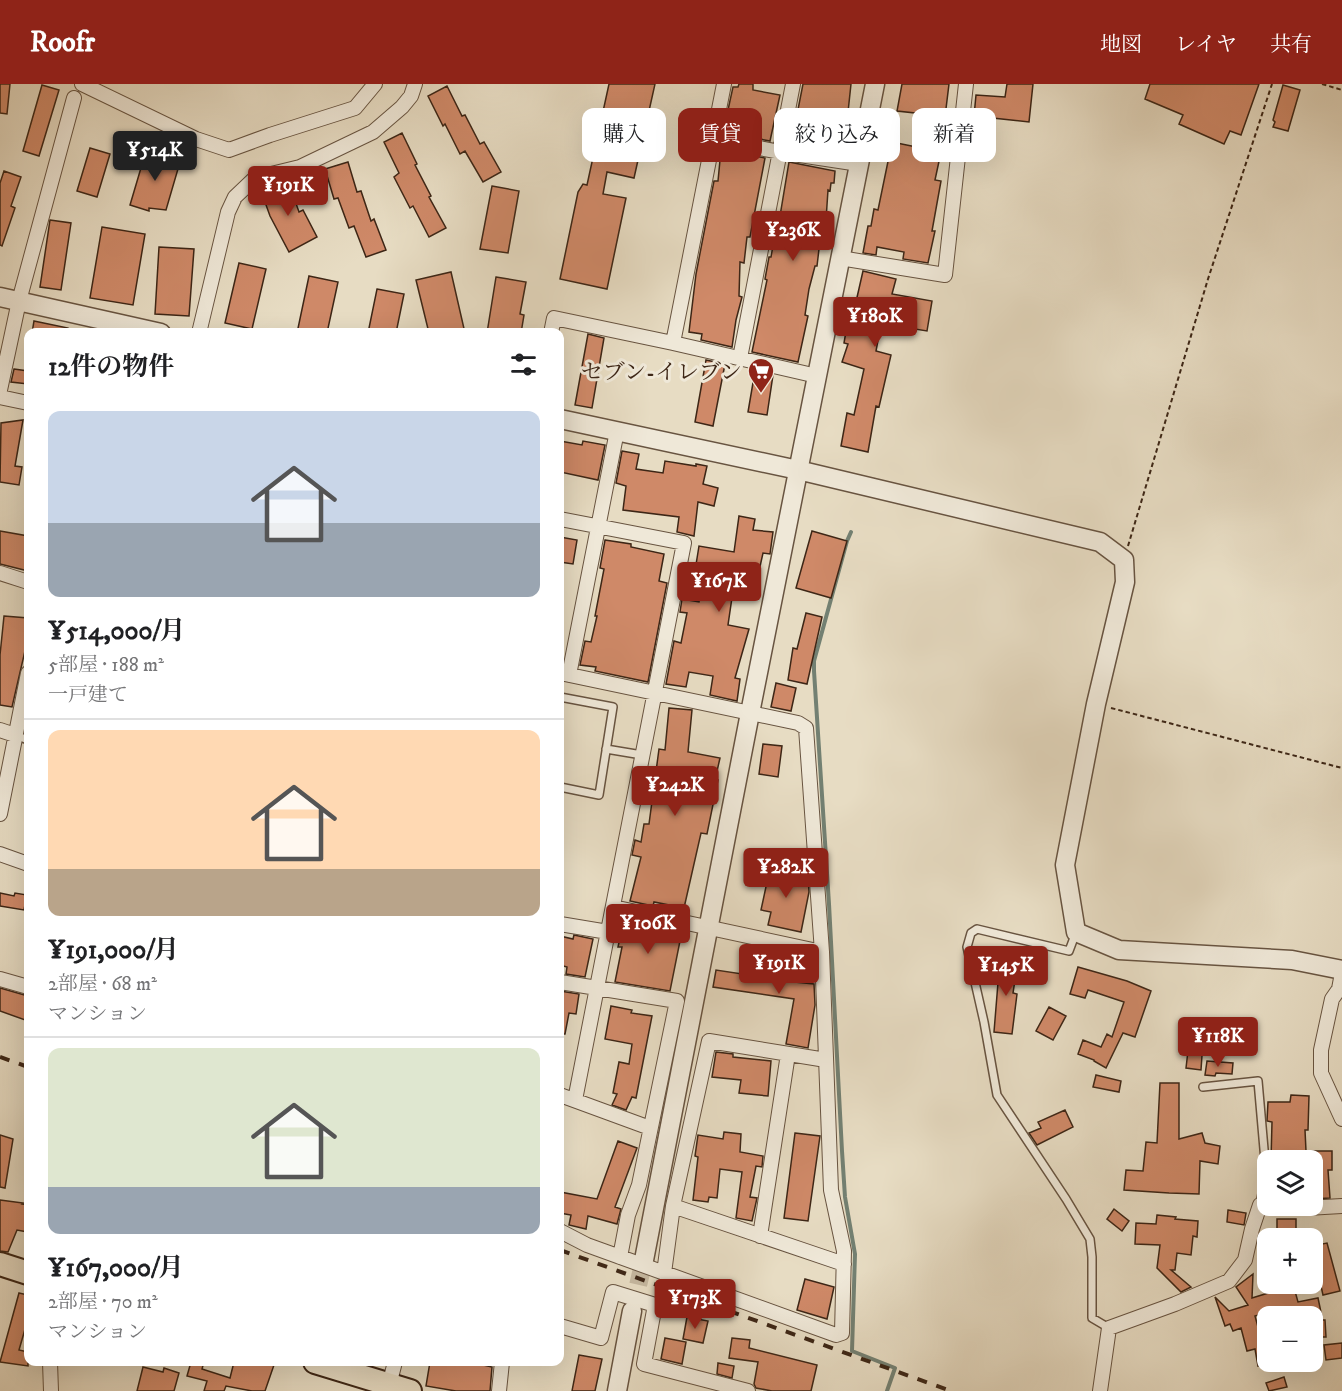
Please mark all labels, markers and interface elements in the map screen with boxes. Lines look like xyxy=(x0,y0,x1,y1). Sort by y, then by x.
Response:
text: Roofr xyxy=(30,25,95,60)
text: 地図 xyxy=(1100,32,1142,58)
text: レイヤ xyxy=(1175,32,1237,58)
text: 共有 xyxy=(1270,32,1312,58)
chip: 購入 xyxy=(582,108,666,162)
chip: 賃貸 xyxy=(678,108,762,162)
chip: 絞り込み xyxy=(774,108,900,162)
chip: 新着 xyxy=(912,108,996,162)
pin: ¥514K xyxy=(113,131,197,182)
text: ¥514K xyxy=(127,138,183,163)
pin: ¥191K xyxy=(246,166,330,217)
text: ¥191K xyxy=(262,173,314,198)
pin: ¥236K xyxy=(751,211,835,262)
text: ¥236K xyxy=(765,218,821,243)
pin: ¥180K xyxy=(833,297,917,348)
text: ¥180K xyxy=(847,304,903,329)
icon: filters xyxy=(507,348,540,381)
text: 12件の物件 xyxy=(48,351,174,384)
supermarket icon: セブン-イレブン xyxy=(746,356,776,394)
place label: セブン-イレブン xyxy=(581,359,742,386)
icon: home xyxy=(240,450,348,558)
pin: ¥167K xyxy=(677,562,761,613)
text: ¥167K xyxy=(691,569,747,594)
text: ¥514,000/月 xyxy=(48,615,186,648)
text: 5部屋 · 188 m² xyxy=(48,653,164,678)
text: 一戸建て xyxy=(48,683,128,708)
pin: ¥242K xyxy=(633,766,717,817)
icon: home xyxy=(240,769,348,877)
text: ¥242K xyxy=(646,773,704,798)
pin: ¥282K xyxy=(744,848,828,899)
text: ¥282K xyxy=(757,855,815,880)
pin: ¥106K xyxy=(606,904,690,955)
text: ¥106K xyxy=(620,911,676,936)
text: ¥191,000/月 xyxy=(48,934,179,967)
pin: ¥191K xyxy=(737,944,821,995)
pin: ¥145K xyxy=(964,946,1048,997)
text: ¥191K xyxy=(753,951,805,976)
text: ¥145K xyxy=(978,953,1034,978)
text: 2部屋 · 68 m² xyxy=(48,972,157,997)
text: マンション xyxy=(48,1002,147,1027)
pin: ¥118K xyxy=(1176,1017,1260,1068)
text: ¥118K xyxy=(1192,1024,1244,1049)
icon: home xyxy=(240,1087,348,1195)
map controls xyxy=(1257,1150,1323,1372)
button: layers xyxy=(1257,1150,1323,1216)
button: + xyxy=(1257,1228,1323,1294)
text: ¥167,000/月 xyxy=(48,1252,184,1285)
pin: ¥173K xyxy=(653,1279,737,1330)
text: ¥173K xyxy=(669,1286,721,1311)
text: 2部屋 · 70 m² xyxy=(48,1290,158,1315)
button: − xyxy=(1257,1306,1323,1372)
text: マンション xyxy=(48,1320,147,1345)

